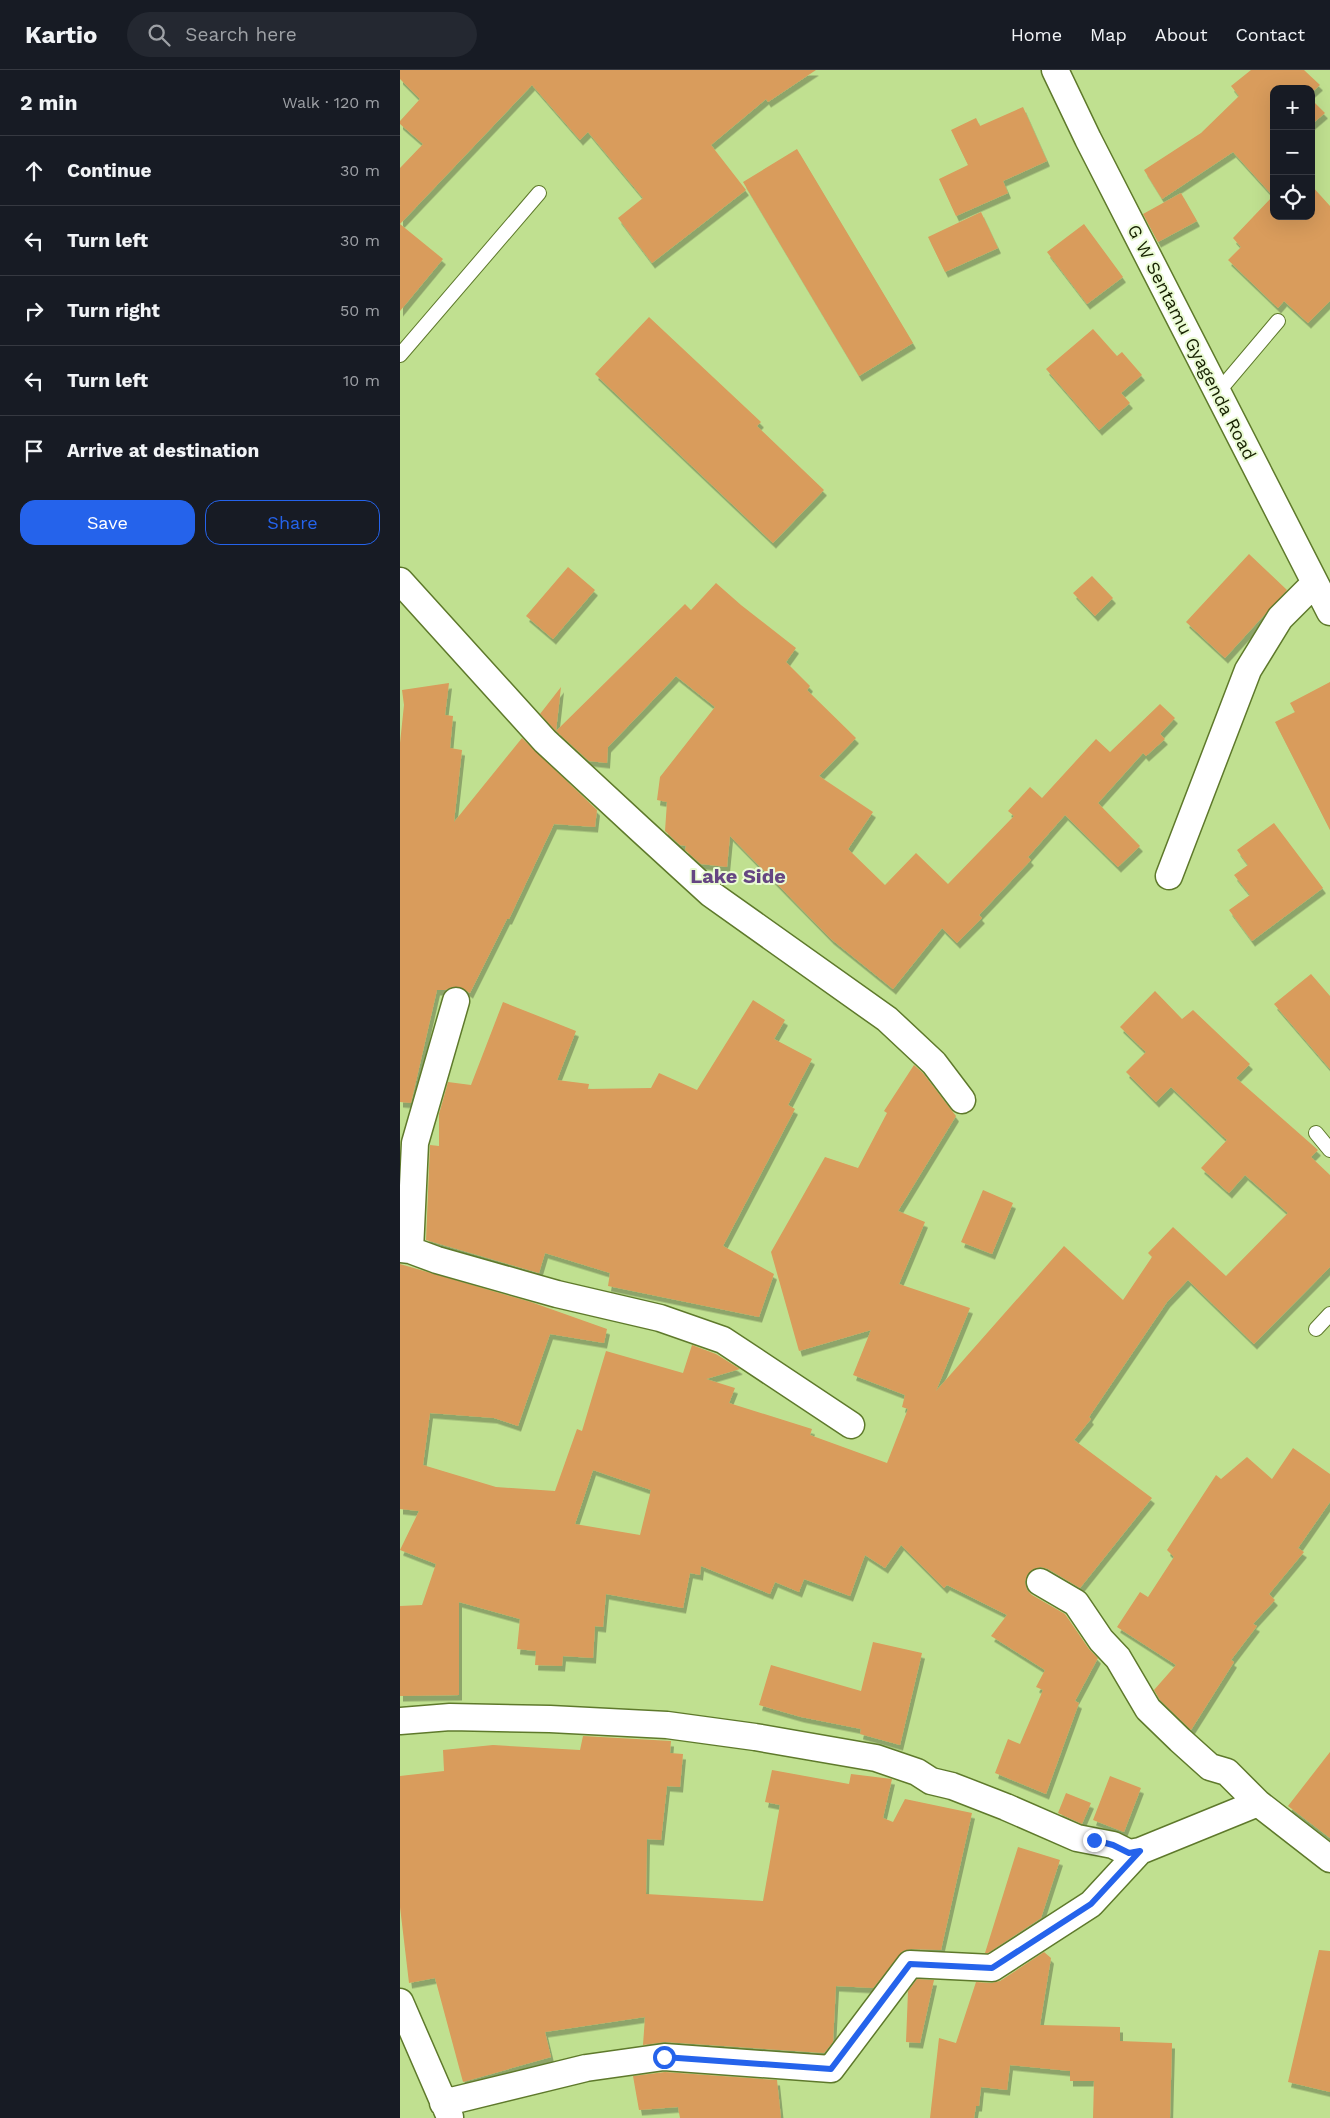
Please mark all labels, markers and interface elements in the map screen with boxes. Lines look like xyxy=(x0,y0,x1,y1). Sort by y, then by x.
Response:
search box xyxy=(127,12,477,57)
text: Kartio xyxy=(25,21,97,49)
icon: search xyxy=(145,21,173,49)
text: Search here xyxy=(185,23,297,46)
text: Home xyxy=(1011,24,1062,45)
text: Map xyxy=(1090,24,1127,45)
text: About xyxy=(1155,24,1207,45)
text: Contact xyxy=(1235,24,1305,45)
map controls xyxy=(1270,85,1315,220)
button: + xyxy=(1270,85,1315,130)
text: 2 min xyxy=(20,90,77,115)
text: Walk · 120 m xyxy=(282,93,380,112)
button: − xyxy=(1270,130,1315,175)
icon: ahead xyxy=(20,157,48,185)
text: Continue xyxy=(67,159,151,182)
text: 30 m xyxy=(340,161,380,180)
button: locate xyxy=(1270,175,1315,220)
street label: G W Sentamu Gyagenda Road xyxy=(1123,221,1261,463)
icon: left xyxy=(20,227,48,255)
text: Turn left xyxy=(67,229,148,252)
text: 30 m xyxy=(340,231,380,250)
icon: right xyxy=(20,297,48,325)
text: Turn right xyxy=(67,299,160,322)
text: 50 m xyxy=(340,301,380,320)
icon: left xyxy=(20,367,48,395)
text: Turn left xyxy=(67,369,148,392)
text: 10 m xyxy=(343,371,380,390)
icon: arrive xyxy=(20,437,48,465)
text: Arrive at destination xyxy=(67,439,259,462)
button: Save xyxy=(20,500,195,545)
button: Share xyxy=(205,500,380,545)
district label: Lake Side xyxy=(690,864,786,888)
route end xyxy=(1083,1829,1106,1852)
route start xyxy=(653,2046,676,2069)

